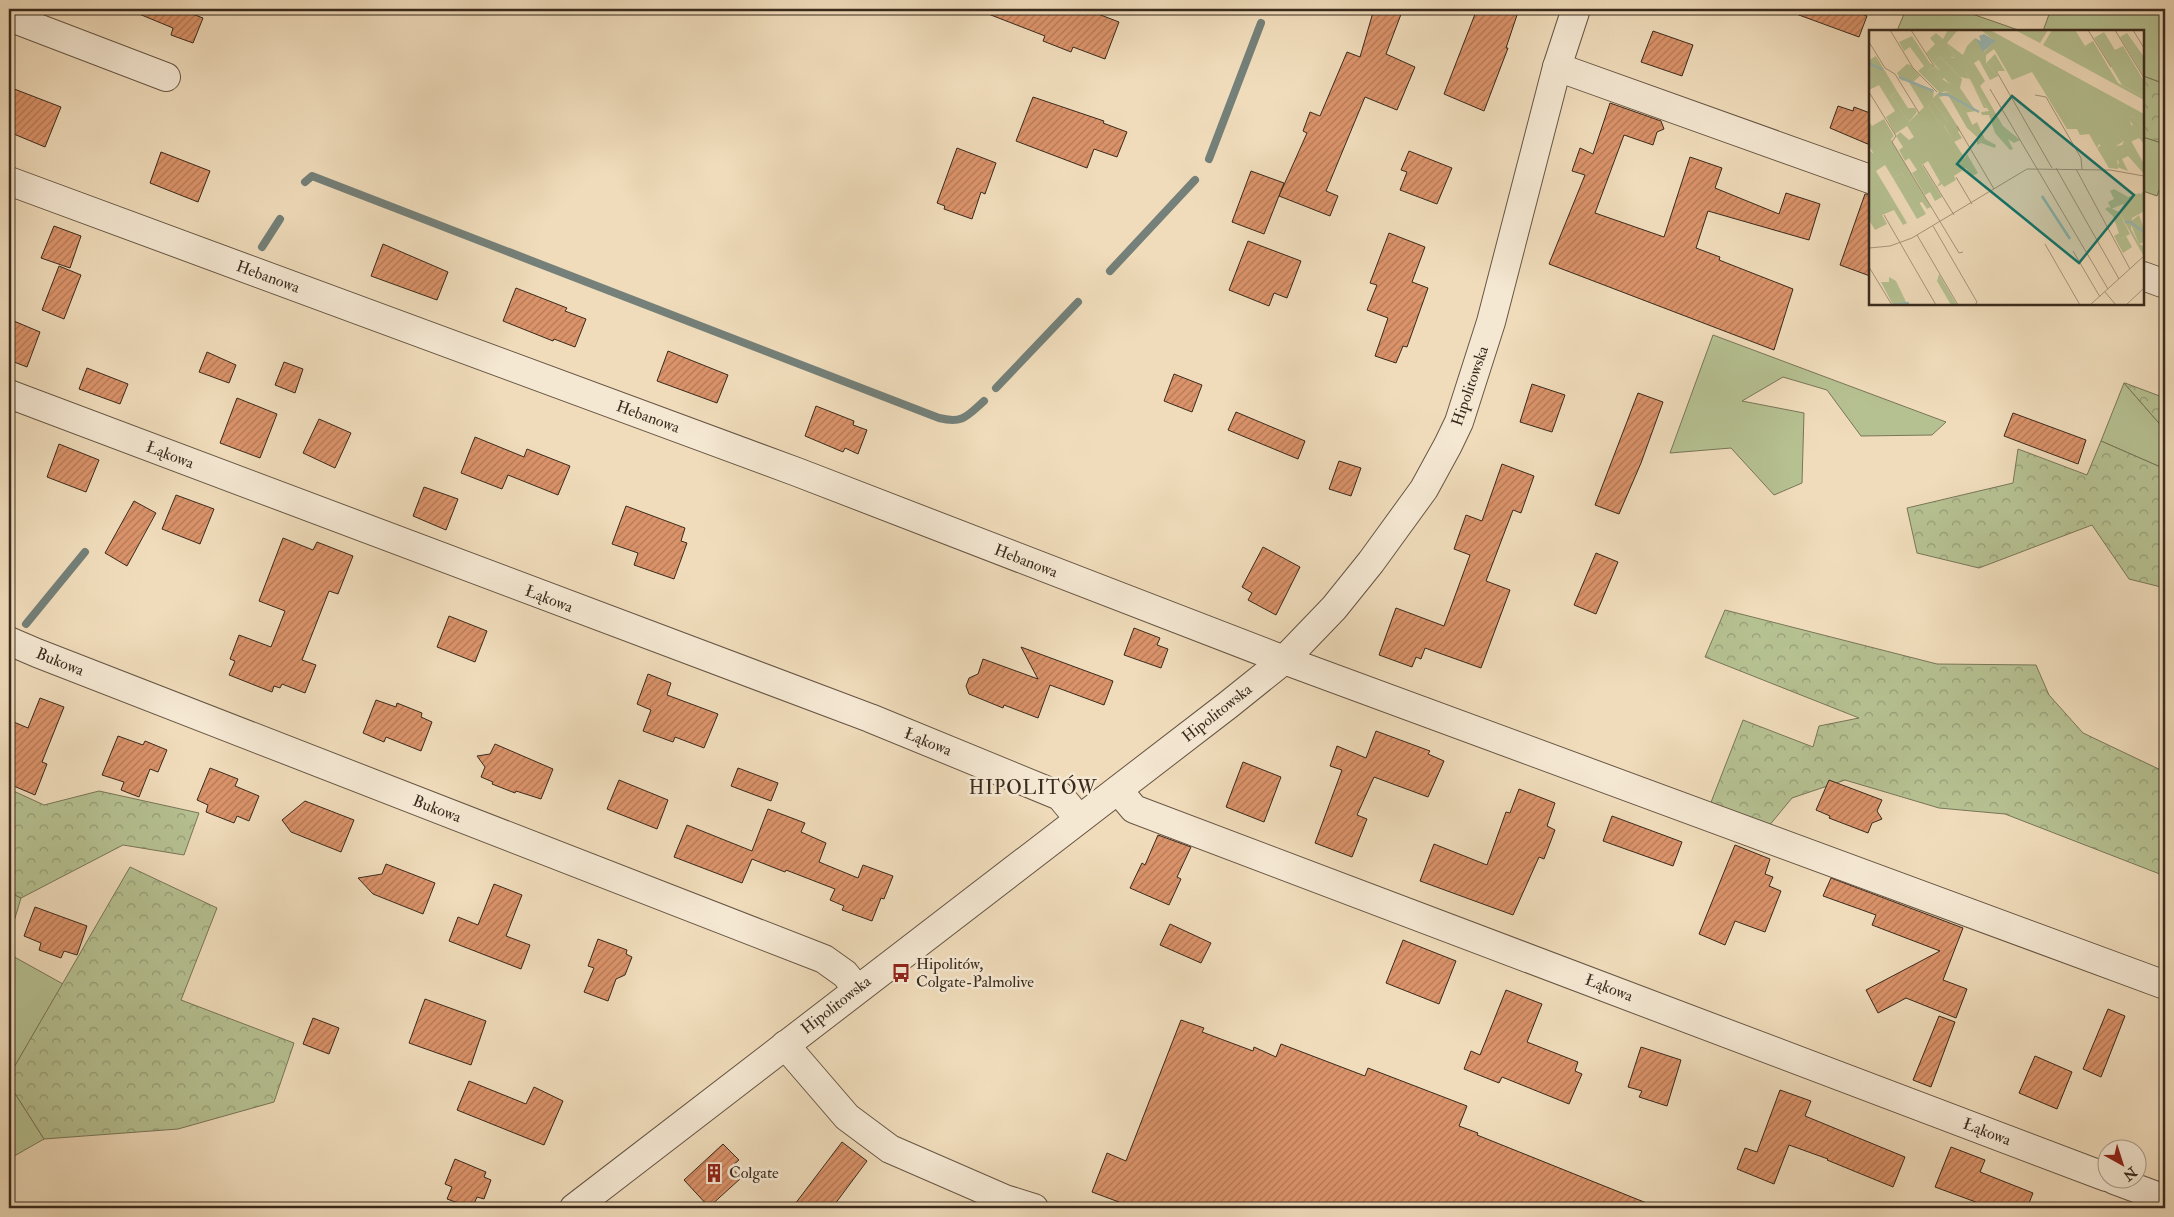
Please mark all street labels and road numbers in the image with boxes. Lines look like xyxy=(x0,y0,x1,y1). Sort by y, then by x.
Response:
street label: Hebanowa xyxy=(233,256,303,298)
street label: Hipolitowska xyxy=(1447,343,1494,429)
street label: Hebanowa xyxy=(613,396,683,438)
street label: Łąkowa xyxy=(143,437,197,473)
street label: Hebanowa xyxy=(991,540,1061,582)
street label: Łąkowa xyxy=(522,581,576,617)
street label: Bukowa xyxy=(33,643,87,681)
street label: Hipolitowska xyxy=(1178,679,1257,747)
street label: Łąkowa xyxy=(901,723,955,761)
street label: Bukowa xyxy=(410,791,464,827)
street label: Łąkowa xyxy=(1582,970,1636,1006)
street label: Hipolitowska xyxy=(797,971,876,1039)
street label: Łąkowa xyxy=(1960,1114,2014,1150)

